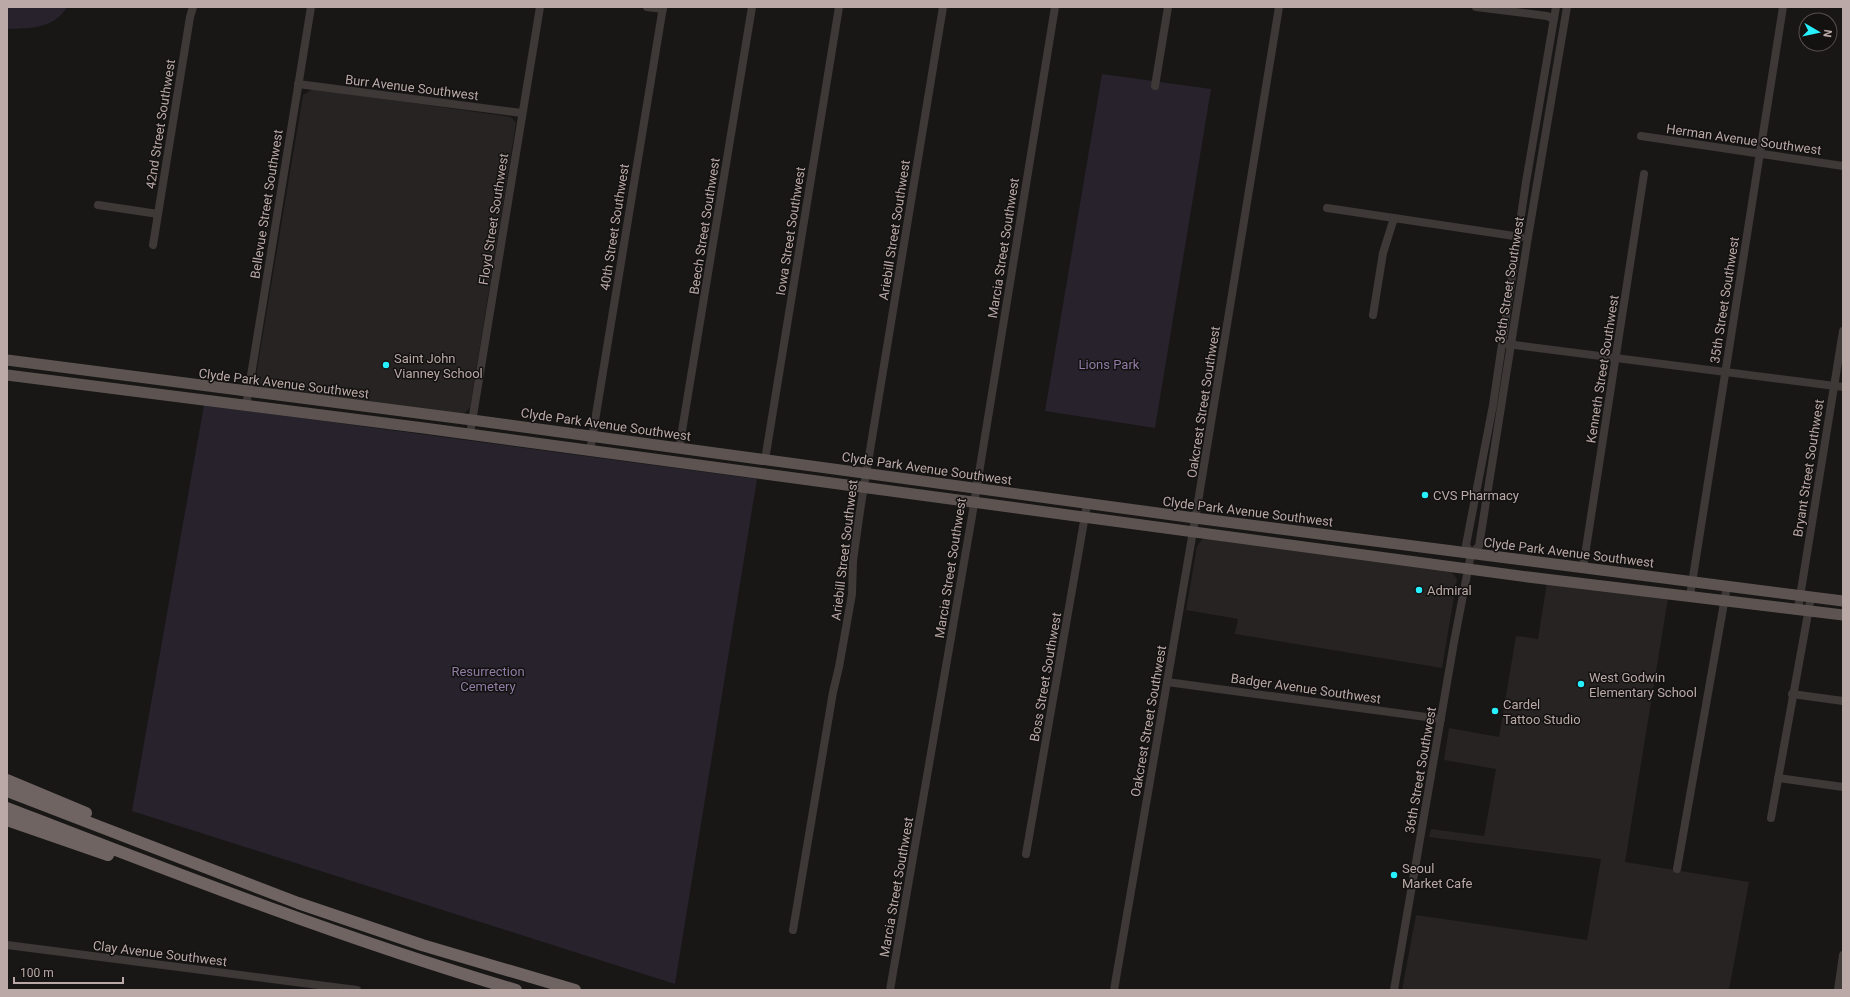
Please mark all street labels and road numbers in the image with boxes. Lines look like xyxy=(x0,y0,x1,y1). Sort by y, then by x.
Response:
street label: 42nd Street Southwest xyxy=(143,58,178,190)
street label: Burr Avenue Southwest xyxy=(344,72,480,103)
street label: Herman Avenue Southwest xyxy=(1665,121,1822,158)
street label: Bellevue Street Southwest xyxy=(247,129,286,280)
street label: Floyd Street Southwest xyxy=(476,152,511,286)
street label: Beech Street Southwest xyxy=(686,157,723,295)
street label: Ariebill Street Southwest xyxy=(876,159,913,301)
street label: 40th Street Southwest xyxy=(597,163,632,292)
street label: Iowa Street Southwest xyxy=(773,166,808,296)
street label: Marcia Street Southwest xyxy=(985,177,1022,319)
street label: 36th Street Southwest xyxy=(1492,216,1527,345)
street label: 35th Street Southwest xyxy=(1707,236,1742,365)
street label: Kenneth Street Southwest xyxy=(1583,294,1622,444)
street label: Oakcrest Street Southwest xyxy=(1184,325,1223,479)
street label: Clyde Park Avenue Southwest xyxy=(198,366,370,401)
street label: Bryant Street Southwest xyxy=(1790,398,1827,538)
street label: Clyde Park Avenue Southwest xyxy=(520,405,692,444)
street label: Clyde Park Avenue Southwest xyxy=(841,449,1013,488)
street label: Ariebill Street Southwest xyxy=(828,479,861,621)
street label: Clyde Park Avenue Southwest xyxy=(1162,494,1334,529)
street label: Marcia Street Southwest xyxy=(932,497,969,639)
street label: Clyde Park Avenue Southwest xyxy=(1483,535,1655,570)
street label: Boss Street Southwest xyxy=(1027,611,1064,743)
street label: Oakcrest Street Southwest xyxy=(1128,644,1169,798)
street label: Badger Avenue Southwest xyxy=(1230,671,1382,706)
street label: 36th Street Southwest xyxy=(1402,706,1439,834)
street label: Marcia Street Southwest xyxy=(877,816,916,958)
street label: Clay Avenue Southwest xyxy=(92,938,228,969)

